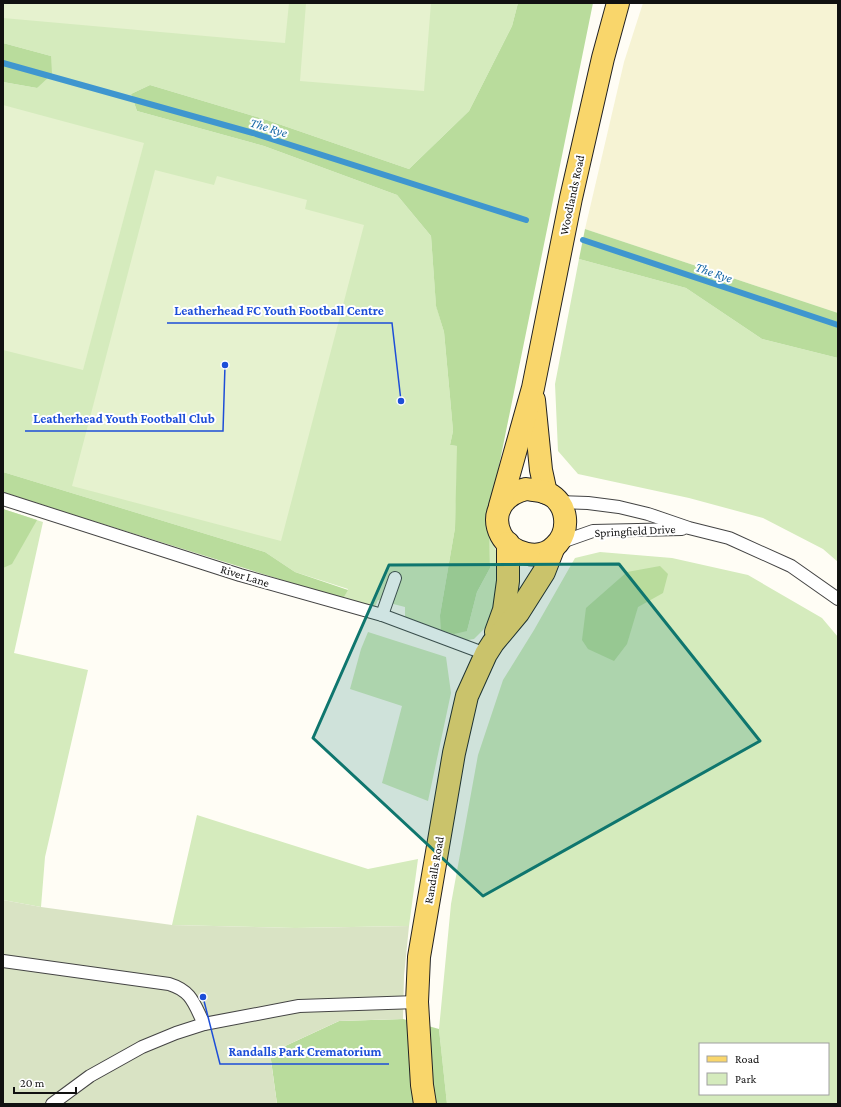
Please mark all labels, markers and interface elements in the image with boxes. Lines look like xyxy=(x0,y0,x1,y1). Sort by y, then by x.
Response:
water label: The Rye xyxy=(248,115,289,140)
street label: Woodlands Road xyxy=(557,153,587,236)
water label: The Rye xyxy=(693,259,734,286)
callout: Leatherhead FC Youth Football Centre xyxy=(167,298,392,323)
text: Leatherhead FC Youth Football Centre xyxy=(174,303,384,318)
callout: Leatherhead Youth Football Club xyxy=(25,406,223,431)
text: Leatherhead Youth Football Club xyxy=(33,411,215,426)
street label: Springfield Drive xyxy=(594,522,676,540)
street label: River Lane xyxy=(219,562,271,590)
street label: Randalls Road xyxy=(421,835,447,905)
callout: Randalls Park Crematorium xyxy=(220,1039,389,1064)
legend xyxy=(699,1043,829,1095)
text: Randalls Park Crematorium xyxy=(228,1044,382,1059)
text: Road xyxy=(735,1052,760,1066)
scale bar xyxy=(14,1069,76,1095)
text: Park xyxy=(735,1072,757,1086)
text: 20 m xyxy=(20,1076,45,1090)

